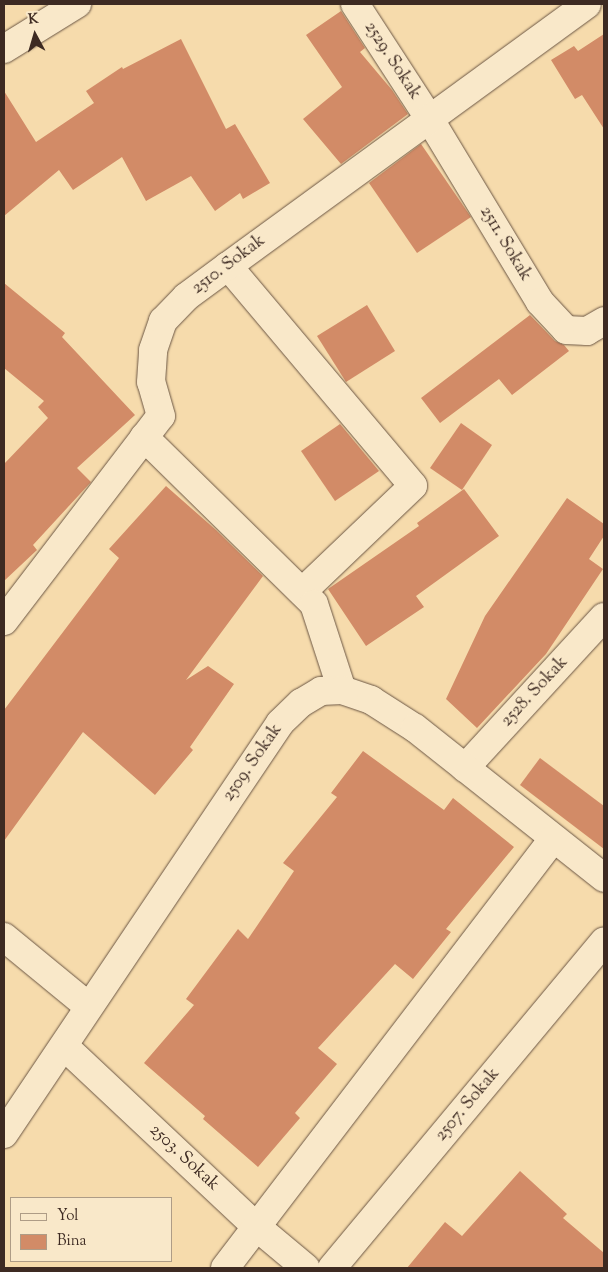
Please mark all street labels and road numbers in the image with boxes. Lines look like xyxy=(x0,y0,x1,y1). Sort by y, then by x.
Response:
street label: 2529. Sokak xyxy=(359,18,425,104)
street label: 2511. Sokak xyxy=(474,203,536,285)
street label: 2510. Sokak xyxy=(188,230,270,300)
street label: 2528. Sokak xyxy=(497,652,573,732)
street label: 2509. Sokak xyxy=(218,720,288,806)
street label: 2507. Sokak xyxy=(431,1064,505,1146)
street label: 2503. Sokak xyxy=(144,1120,224,1196)

